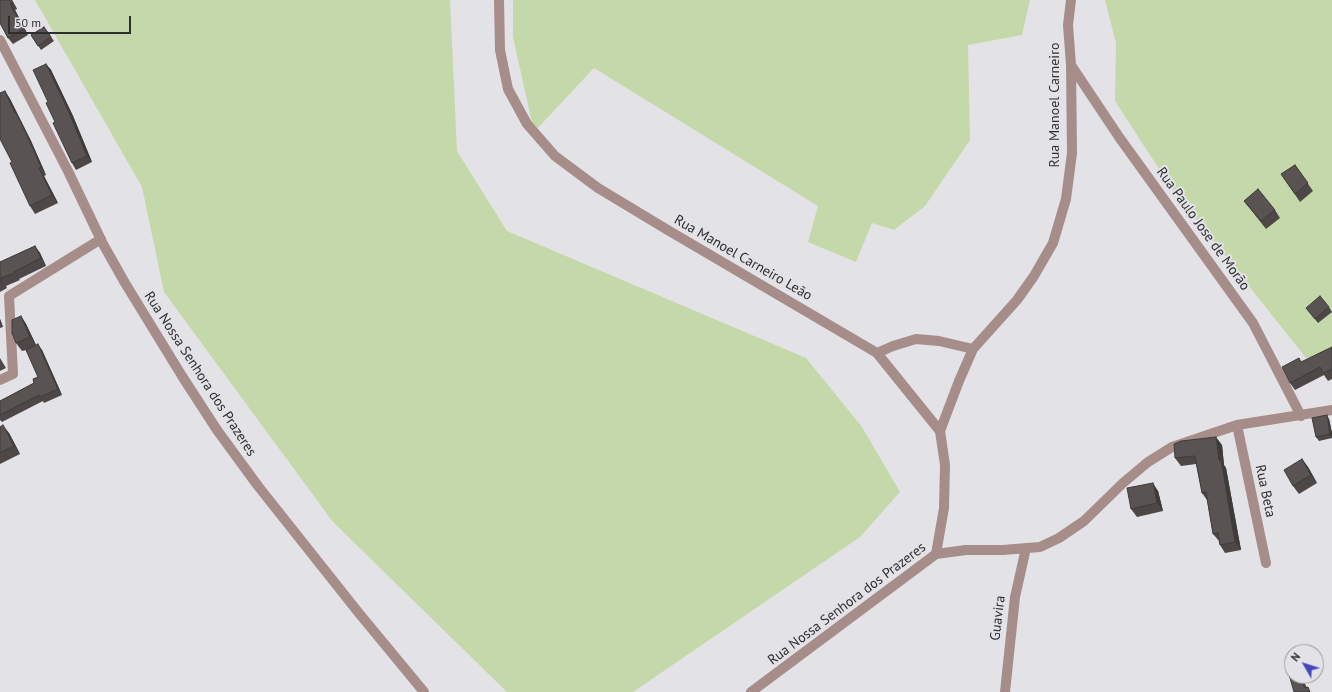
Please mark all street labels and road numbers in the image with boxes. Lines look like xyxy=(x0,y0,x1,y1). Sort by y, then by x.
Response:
street label: Rua Manoel Carneiro xyxy=(1047,43,1063,167)
street label: Rua Paulo Jose de Morão xyxy=(1153,164,1253,294)
street label: Rua Manoel Carneiro Leão xyxy=(671,212,815,304)
street label: Rua Nossa Senhora dos Prazeres xyxy=(140,288,260,460)
street label: Rua Beta xyxy=(1251,463,1279,519)
street label: Rua Nossa Senhora dos Prazeres xyxy=(765,539,929,669)
street label: Guavira xyxy=(987,595,1009,641)

